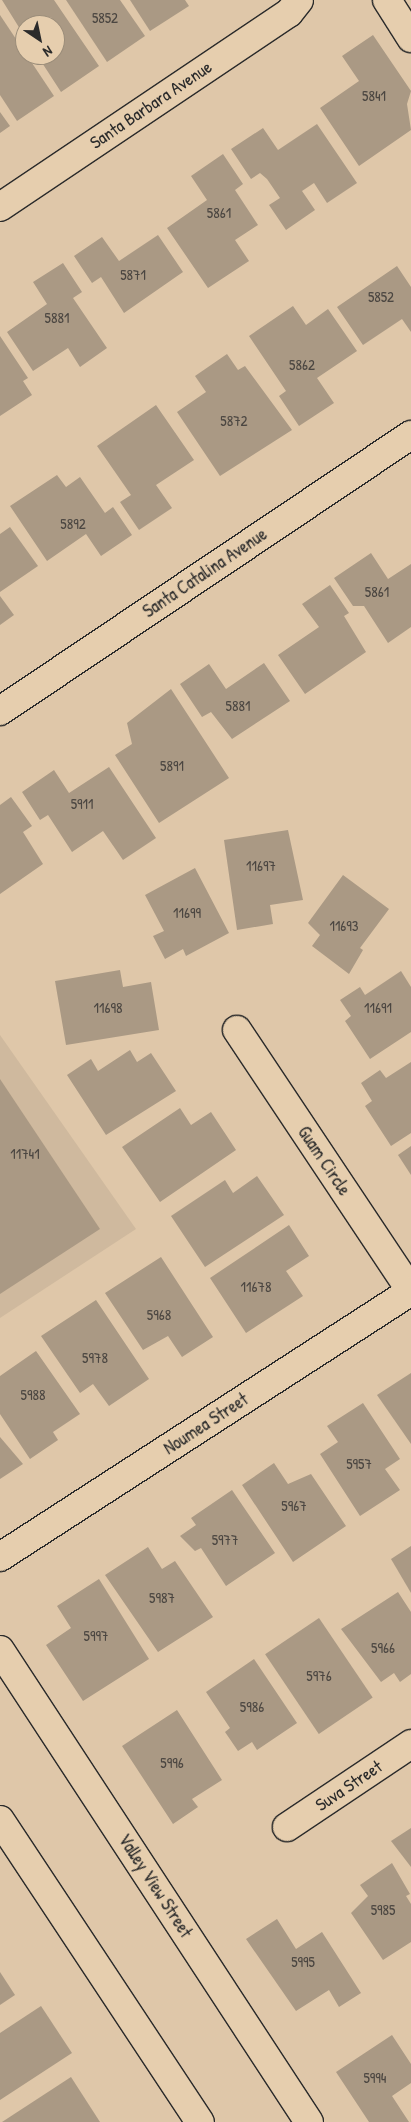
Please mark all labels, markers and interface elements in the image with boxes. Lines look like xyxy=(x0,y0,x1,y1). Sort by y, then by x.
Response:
house number: 5852 xyxy=(92,9,118,27)
north arrow xyxy=(15,15,65,65)
text: N xyxy=(40,42,57,62)
street label: Santa Barbara Avenue xyxy=(86,56,216,154)
house number: 5841 xyxy=(362,87,386,105)
house number: 5861 xyxy=(207,204,231,222)
house number: 5871 xyxy=(120,266,146,284)
house number: 5852 xyxy=(368,288,394,306)
house number: 5881 xyxy=(45,309,69,327)
house number: 5862 xyxy=(289,356,315,374)
house number: 5872 xyxy=(220,412,248,430)
house number: 5892 xyxy=(60,515,86,533)
street label: Santa Catalina Avenue xyxy=(139,524,271,622)
house number: 5861 xyxy=(365,583,389,601)
house number: 5881 xyxy=(226,697,250,715)
house number: 5891 xyxy=(160,757,184,775)
house number: 5911 xyxy=(71,795,93,813)
house number: 11697 xyxy=(246,857,276,875)
house number: 11699 xyxy=(173,904,201,922)
house number: 11693 xyxy=(329,917,359,935)
house number: 11698 xyxy=(94,999,122,1017)
house number: 11691 xyxy=(364,999,392,1017)
street label: Guam Circle xyxy=(293,1122,355,1200)
house number: 11741 xyxy=(10,1145,40,1163)
house number: 11678 xyxy=(241,1278,271,1296)
house number: 5968 xyxy=(147,1306,171,1324)
house number: 5978 xyxy=(82,1349,108,1367)
house number: 5988 xyxy=(21,1386,45,1404)
street label: Noumea Street xyxy=(160,1389,252,1459)
house number: 5957 xyxy=(346,1455,372,1473)
house number: 5967 xyxy=(281,1497,307,1515)
house number: 5977 xyxy=(212,1531,238,1549)
house number: 5987 xyxy=(149,1589,175,1607)
house number: 5997 xyxy=(84,1627,108,1645)
house number: 5966 xyxy=(371,1639,395,1657)
house number: 5976 xyxy=(306,1667,332,1685)
house number: 5986 xyxy=(240,1698,264,1716)
house number: 5996 xyxy=(160,1754,184,1772)
street label: Suva Street xyxy=(312,1756,386,1816)
street label: Valley View Street xyxy=(113,1830,197,1942)
house number: 5985 xyxy=(371,1901,395,1919)
house number: 5995 xyxy=(291,1953,315,1971)
house number: 5994 xyxy=(364,2069,386,2087)

